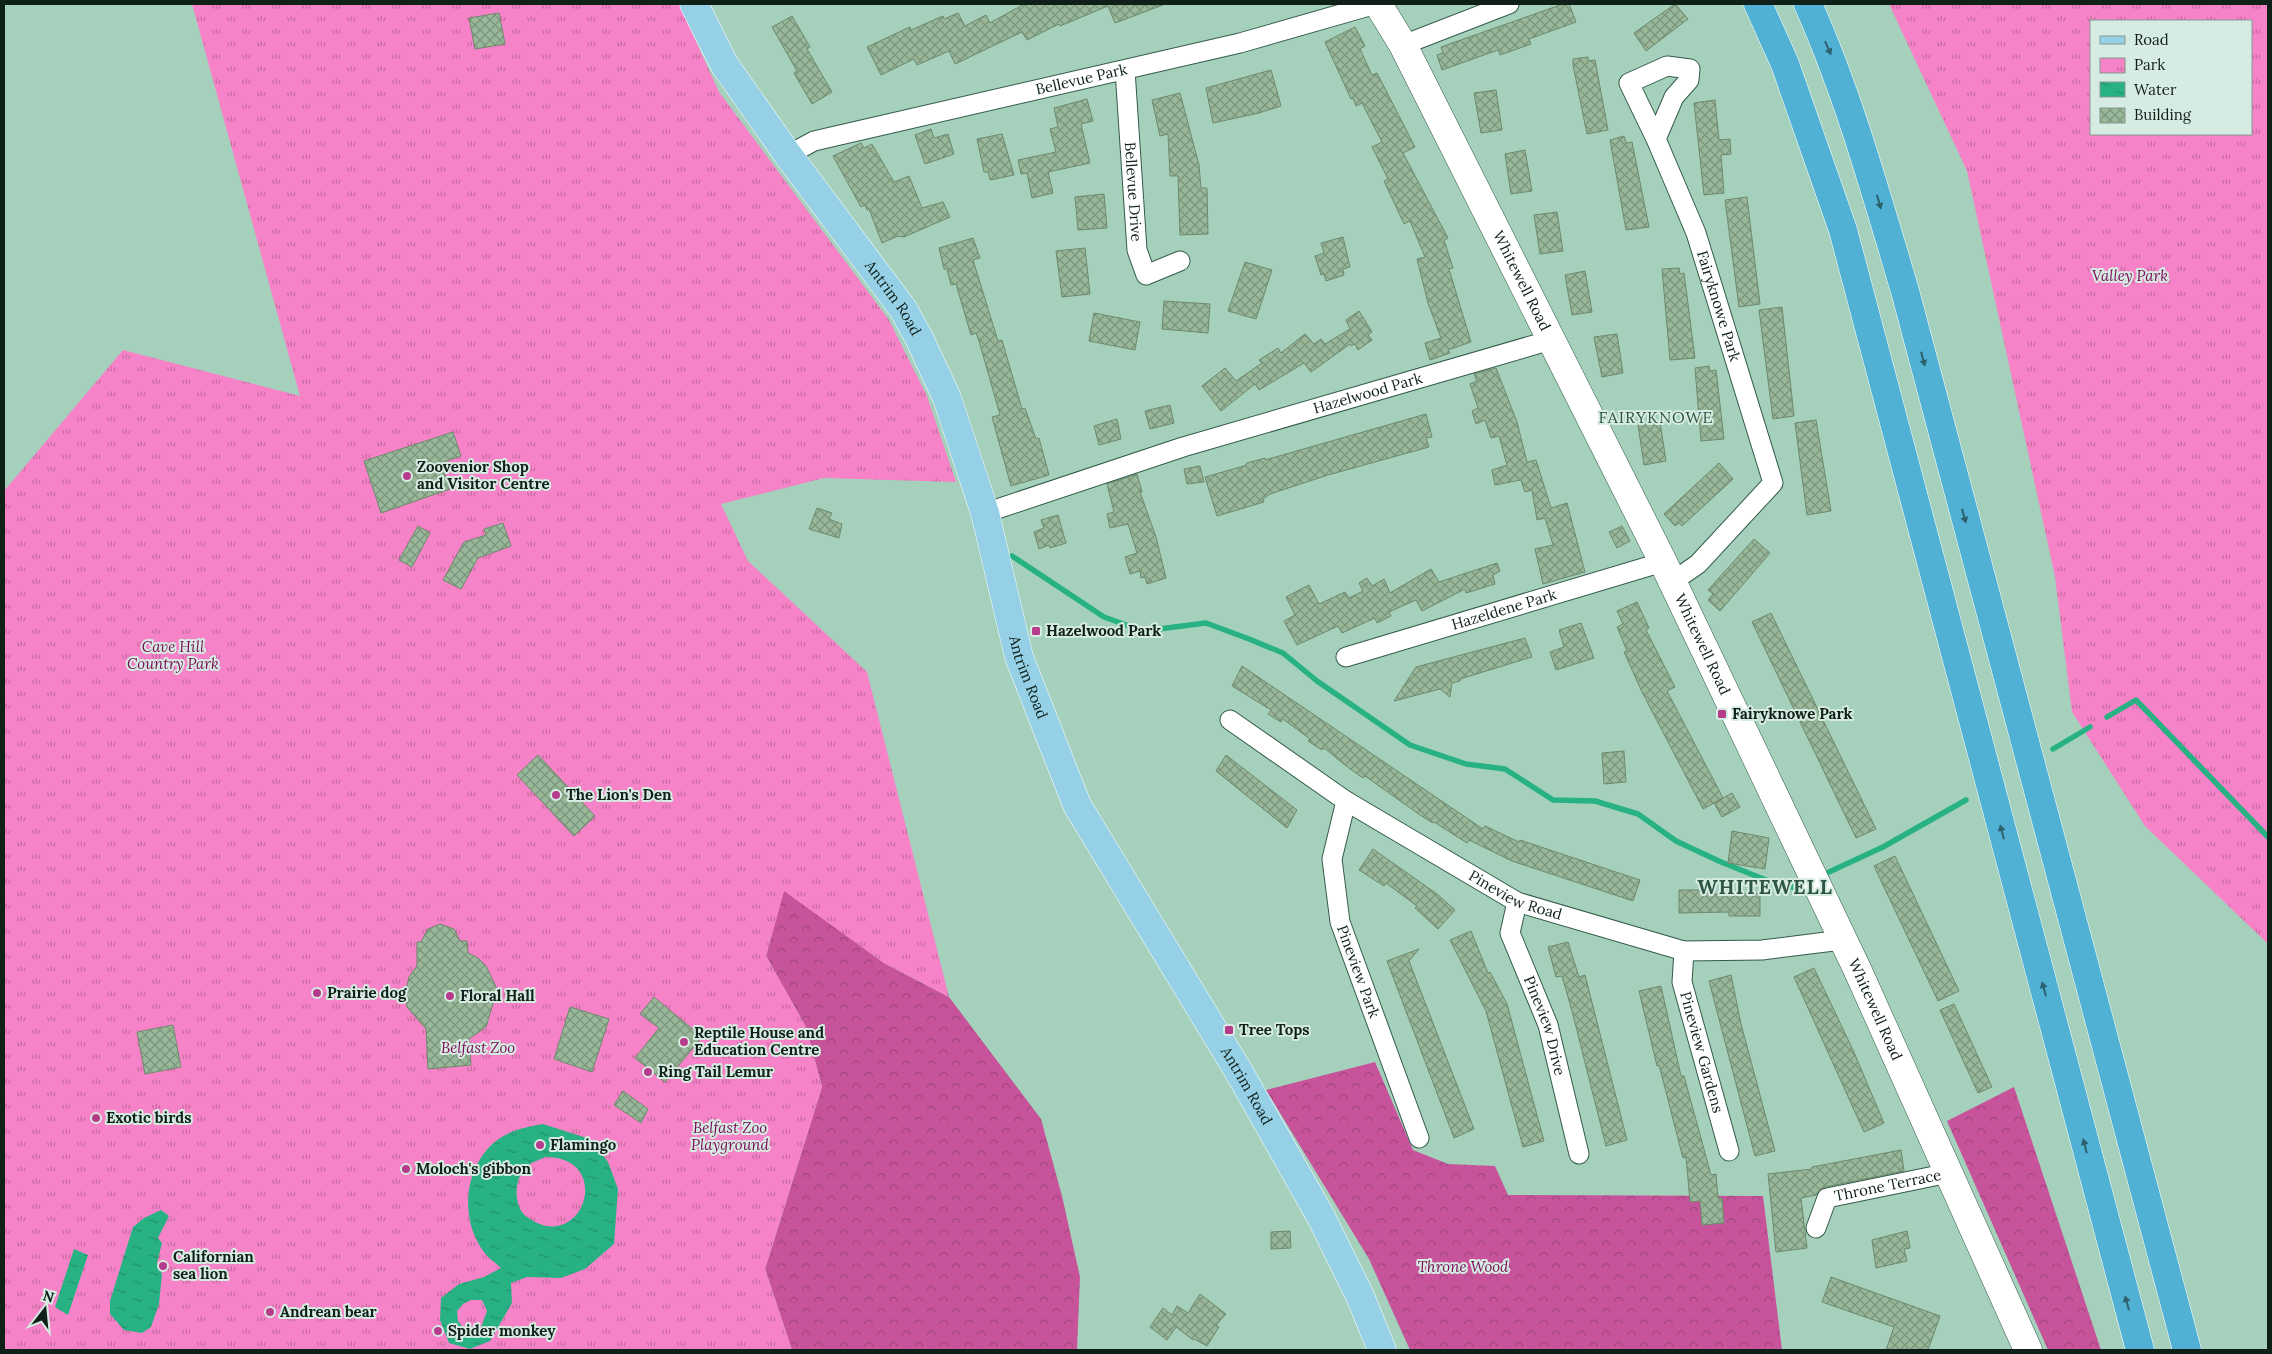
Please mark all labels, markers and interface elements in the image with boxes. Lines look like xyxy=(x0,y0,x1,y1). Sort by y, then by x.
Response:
legend xyxy=(2090,20,2252,135)
text: Road xyxy=(2134,30,2169,49)
one-way arrow xyxy=(1824,41,1832,55)
text: Park xyxy=(2134,55,2165,74)
street label: Bellevue Park xyxy=(1034,59,1129,99)
text: Water xyxy=(2134,80,2177,99)
text: Building xyxy=(2134,105,2192,124)
street label: Bellevue Drive xyxy=(1121,141,1146,242)
one-way arrow xyxy=(1875,195,1883,210)
street label: Whitewell Road xyxy=(1489,227,1555,334)
street label: Fairyknowe Park xyxy=(1693,248,1745,364)
street label: Antrim Road xyxy=(860,256,926,339)
park label: Valley Park xyxy=(2092,266,2168,285)
one-way arrow xyxy=(1919,351,1927,366)
street label: Hazelwood Park xyxy=(1311,368,1424,418)
district label: FAIRYKNOWE xyxy=(1599,407,1713,427)
place label: Zoovenior Shop and Visitor Centre xyxy=(417,457,550,493)
marker: Zoovenior Shop and Visitor Centre xyxy=(401,470,413,482)
one-way arrow xyxy=(1960,508,1968,524)
street label: Hazeldene Park xyxy=(1449,584,1559,634)
street label: Whitewell Road xyxy=(1671,591,1735,698)
place label: Hazelwood Park xyxy=(1046,621,1161,640)
marker: Hazelwood Park xyxy=(1030,625,1042,637)
street label: Antrim Road xyxy=(1005,633,1052,721)
park label: Cave Hill Country Park xyxy=(127,637,219,673)
place label: Fairyknowe Park xyxy=(1732,704,1853,723)
marker: Fairyknowe Park xyxy=(1716,708,1728,720)
place label: The Lion's Den xyxy=(566,785,672,804)
marker: The Lion's Den xyxy=(550,789,562,801)
one-way arrow xyxy=(1997,825,2005,840)
street label: Pineview Road xyxy=(1465,866,1564,924)
district label: WHITEWELL xyxy=(1697,874,1833,899)
street label: Pineview Park xyxy=(1333,922,1384,1021)
street label: Whitewell Road xyxy=(1844,955,1907,1063)
street label: Pineview Drive xyxy=(1520,973,1570,1077)
one-way arrow xyxy=(2040,982,2048,997)
place label: Prairie dog xyxy=(327,983,407,1002)
place label: Floral Hall xyxy=(460,986,535,1005)
marker: Prairie dog xyxy=(311,987,323,999)
street label: Pineview Gardens xyxy=(1676,989,1728,1115)
marker: Floral Hall xyxy=(444,990,456,1002)
place label: Tree Tops xyxy=(1239,1020,1310,1039)
place label: Reptile House and Education Centre xyxy=(694,1023,824,1059)
marker: Tree Tops xyxy=(1223,1024,1235,1036)
marker: Reptile House and Education Centre xyxy=(678,1036,690,1048)
park label: Belfast Zoo xyxy=(441,1038,515,1057)
street label: Antrim Road xyxy=(1216,1042,1277,1128)
place label: Ring Tail Lemur xyxy=(658,1062,774,1081)
marker: Ring Tail Lemur xyxy=(642,1066,654,1078)
place label: Exotic birds xyxy=(106,1108,191,1127)
marker: Exotic birds xyxy=(90,1112,102,1124)
park label: Belfast Zoo Playground xyxy=(691,1118,770,1154)
place label: Flamingo xyxy=(550,1135,617,1154)
marker: Flamingo xyxy=(534,1139,546,1151)
one-way arrow xyxy=(2081,1139,2089,1154)
place label: Moloch's gibbon xyxy=(416,1159,532,1178)
marker: Moloch's gibbon xyxy=(400,1163,412,1175)
street label: Throne Terrace xyxy=(1833,1165,1943,1205)
place label: Californian sea lion xyxy=(173,1247,254,1283)
park label: Throne Wood xyxy=(1418,1257,1509,1276)
marker: Californian sea lion xyxy=(157,1260,169,1272)
north arrow xyxy=(20,1284,70,1334)
text: N xyxy=(41,1286,56,1307)
one-way arrow xyxy=(2123,1296,2131,1311)
place label: Andrean bear xyxy=(280,1302,378,1321)
marker: Andrean bear xyxy=(264,1306,276,1318)
place label: Spider monkey xyxy=(448,1321,556,1340)
marker: Spider monkey xyxy=(432,1325,444,1337)

